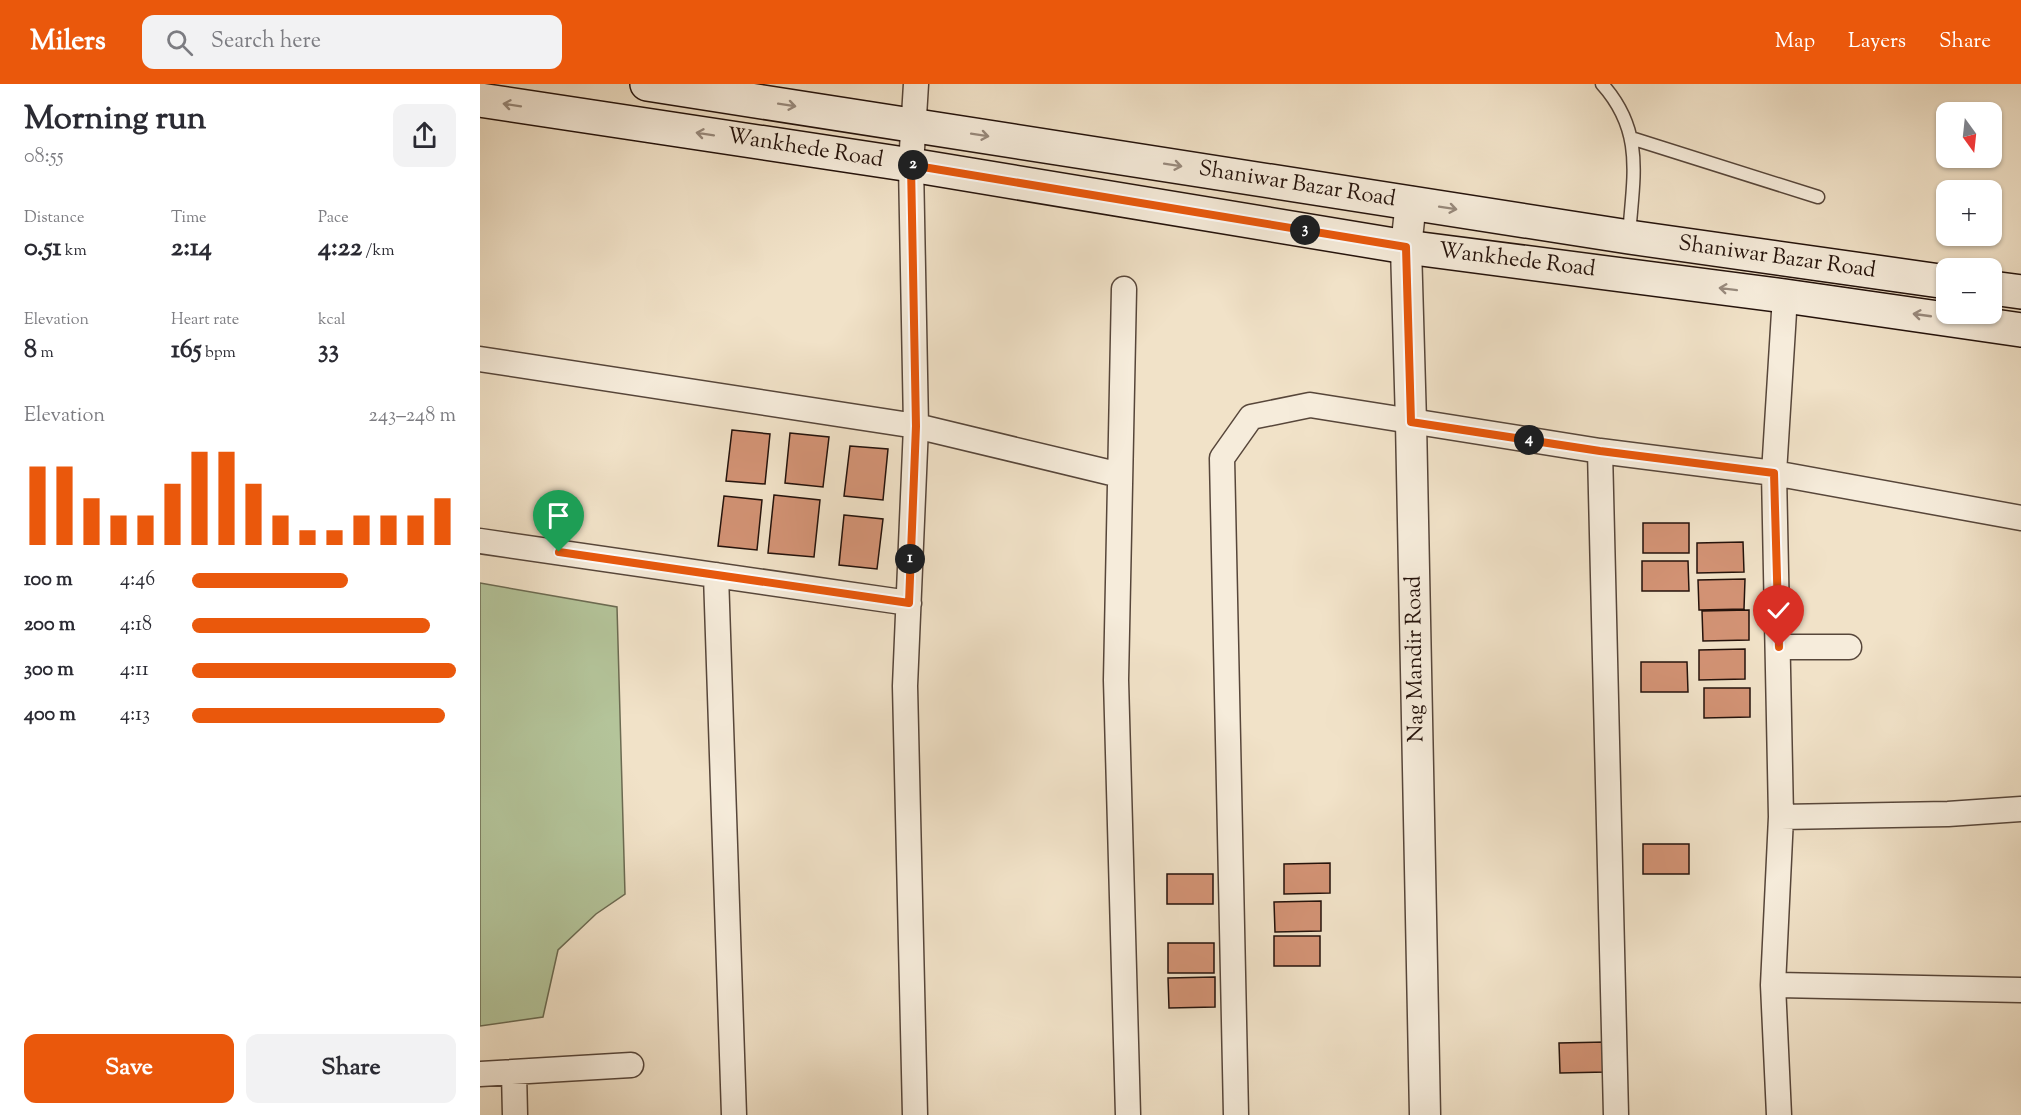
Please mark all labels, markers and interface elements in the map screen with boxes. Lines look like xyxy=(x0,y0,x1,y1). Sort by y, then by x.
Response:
search box xyxy=(142,15,562,69)
text: Milers xyxy=(30,22,106,62)
icon: search xyxy=(163,26,196,59)
text: Search here xyxy=(211,26,321,58)
text: Map xyxy=(1775,27,1815,57)
text: Layers xyxy=(1848,27,1906,57)
text: Share xyxy=(1939,27,1991,57)
text: Morning run xyxy=(24,96,206,144)
one-way arrow xyxy=(503,99,523,110)
one-way arrow xyxy=(777,100,797,111)
north arrow xyxy=(1936,102,2002,168)
map controls xyxy=(1936,102,2002,324)
button: share xyxy=(393,104,456,167)
street label: Wankhede Road xyxy=(725,121,885,177)
one-way arrow xyxy=(696,128,715,139)
one-way arrow xyxy=(970,130,990,141)
text: 08:55 xyxy=(24,143,64,172)
pin: 2 xyxy=(898,150,928,180)
text: 2 xyxy=(909,153,917,176)
street label: Shaniwar Bazar Road xyxy=(1196,154,1398,216)
one-way arrow xyxy=(1162,160,1182,171)
button: + xyxy=(1936,180,2002,246)
one-way arrow xyxy=(1438,203,1458,214)
text: Distance xyxy=(24,207,84,230)
text: Time xyxy=(171,207,207,230)
text: Pace xyxy=(318,207,349,230)
pin: 3 xyxy=(1290,215,1320,245)
text: 3 xyxy=(1302,218,1308,241)
street label: Shaniwar Bazar Road xyxy=(1676,228,1878,288)
text: 0.51 xyxy=(24,230,61,267)
text: 2:14 xyxy=(171,230,212,267)
text: 4:22 xyxy=(318,230,362,267)
street label: Wankhede Road xyxy=(1437,236,1597,286)
text: km xyxy=(61,240,87,263)
text: /km xyxy=(362,240,395,263)
button: − xyxy=(1936,258,2002,324)
one-way arrow xyxy=(1719,283,1739,294)
text: Elevation xyxy=(24,309,89,332)
text: Heart rate xyxy=(171,309,239,332)
text: kcal xyxy=(318,309,346,332)
one-way arrow xyxy=(1912,310,1932,321)
text: 8 xyxy=(24,332,37,369)
text: 165 xyxy=(171,332,202,369)
text: 33 xyxy=(318,332,339,369)
text: m xyxy=(37,342,54,365)
text: bpm xyxy=(202,342,236,365)
text: Elevation xyxy=(24,402,105,431)
text: 243–248 m xyxy=(369,402,456,431)
pin: 4 xyxy=(1514,425,1544,455)
text: 4 xyxy=(1525,428,1533,451)
pin xyxy=(533,490,584,552)
icon: arrive xyxy=(542,499,575,532)
pin: 1 xyxy=(895,544,925,574)
text: 1 xyxy=(907,547,913,570)
text: 100 m xyxy=(24,566,73,595)
text: 4:46 xyxy=(120,566,155,595)
street label: Nag Mandir Road xyxy=(1399,575,1433,743)
pin xyxy=(1753,585,1804,647)
icon: check xyxy=(1762,594,1795,627)
text: 200 m xyxy=(24,611,75,640)
text: 4:18 xyxy=(120,611,152,640)
text: 300 m xyxy=(24,656,74,685)
text: 4:11 xyxy=(120,656,149,685)
text: 400 m xyxy=(24,701,76,730)
text: 4:13 xyxy=(120,701,150,730)
button: Save xyxy=(24,1034,234,1103)
button: Share xyxy=(246,1034,456,1103)

